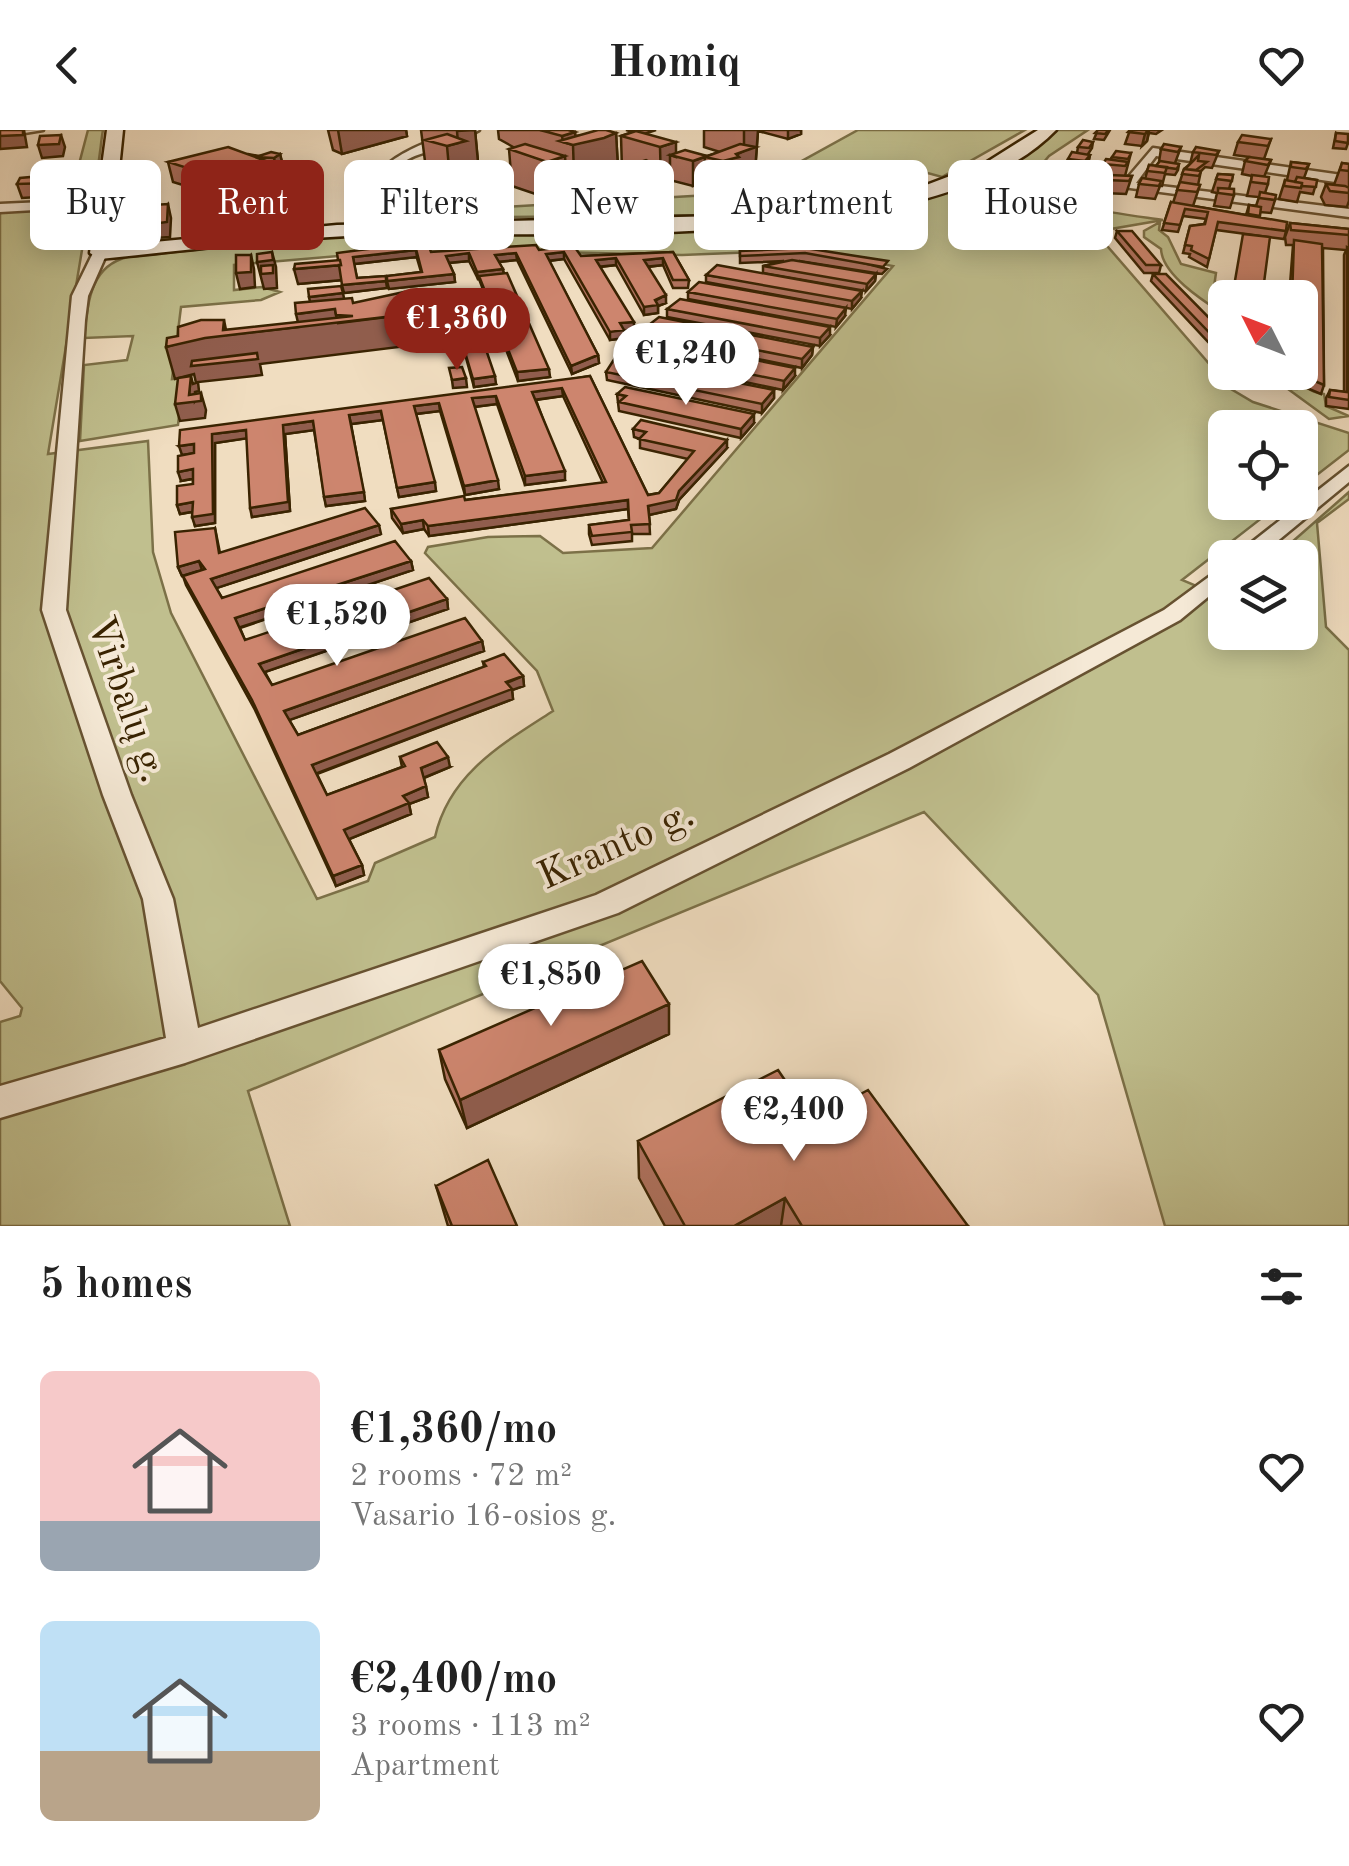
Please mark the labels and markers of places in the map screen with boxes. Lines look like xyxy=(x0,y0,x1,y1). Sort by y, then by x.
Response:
pin: €1,360 xyxy=(376,288,538,373)
pin: €1,240 xyxy=(605,323,767,408)
pin: €1,520 xyxy=(256,584,418,669)
pin: €1,850 xyxy=(470,944,632,1029)
pin: €2,400 xyxy=(713,1079,875,1164)

